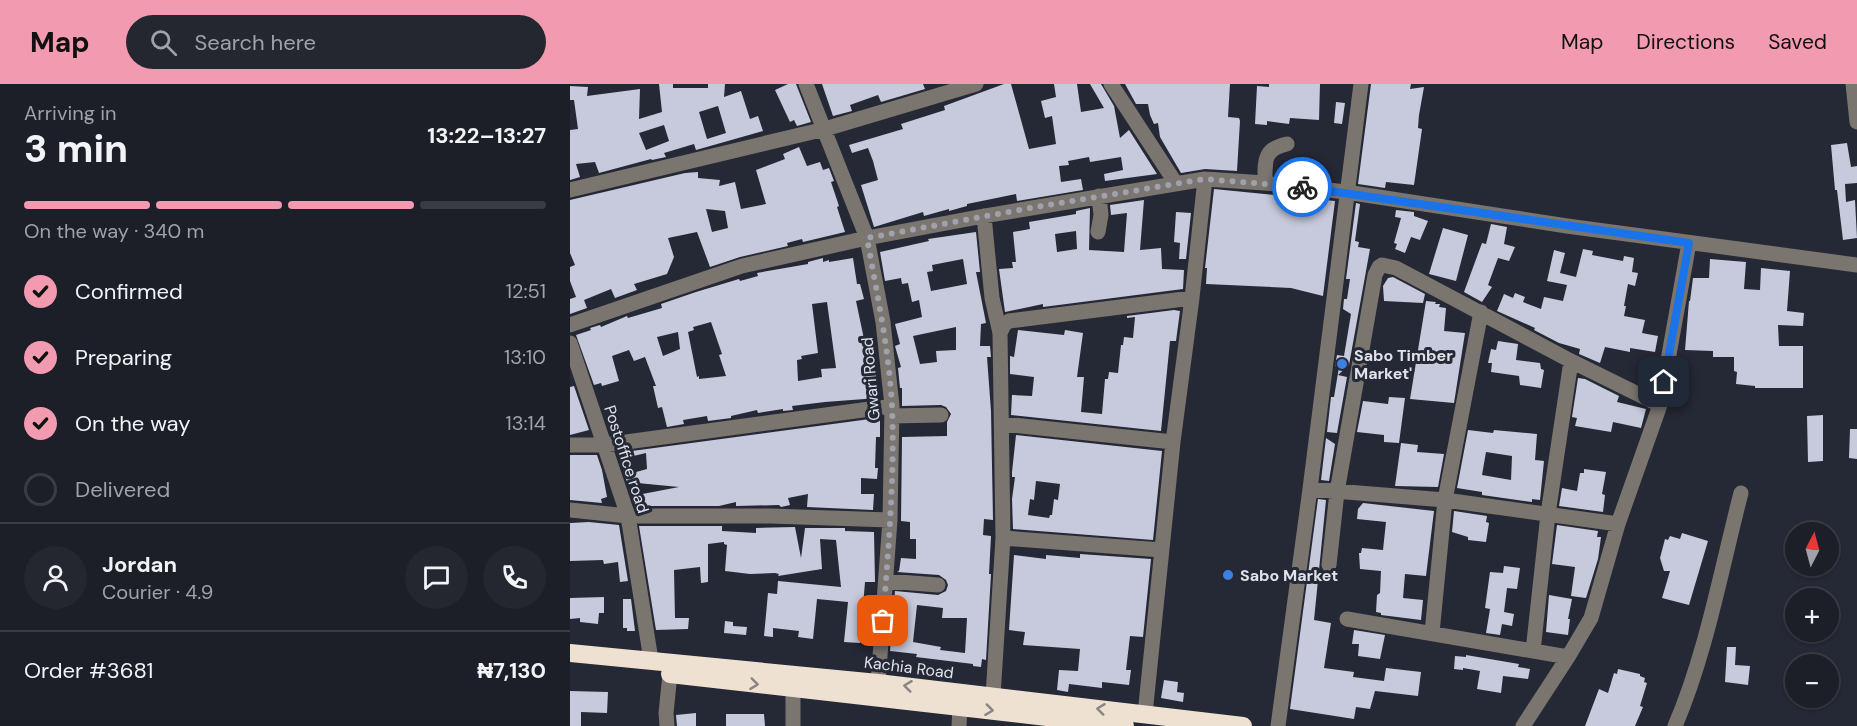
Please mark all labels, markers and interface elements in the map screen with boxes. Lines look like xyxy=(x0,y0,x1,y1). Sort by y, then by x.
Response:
search box xyxy=(126,15,546,69)
text: Map xyxy=(30,24,90,61)
icon: search xyxy=(147,26,180,59)
text: Search here xyxy=(195,28,316,57)
text: Map xyxy=(1561,28,1603,56)
text: Directions xyxy=(1636,28,1735,56)
text: Saved xyxy=(1768,28,1827,56)
text: Arriving in xyxy=(24,100,116,126)
text: 13:22–13:27 xyxy=(427,121,546,150)
text: 3 min xyxy=(24,123,128,174)
courier xyxy=(1272,157,1332,217)
icon: bike xyxy=(1286,171,1319,204)
text: On the way · 340 m xyxy=(24,218,204,244)
icon: check xyxy=(24,275,57,308)
text: Confirmed xyxy=(75,277,183,306)
text: 12:51 xyxy=(506,278,546,304)
street label: Gwari Road xyxy=(856,336,885,422)
icon: check xyxy=(24,341,57,374)
text: Preparing xyxy=(75,343,172,372)
text: 13:10 xyxy=(504,344,546,370)
place label: Sabo Timber Market' xyxy=(1354,345,1453,384)
pin xyxy=(1638,356,1689,407)
marker: Sabo Timber Market' xyxy=(1335,357,1349,371)
icon: home xyxy=(1647,365,1680,398)
street label: Postoffice road xyxy=(599,403,654,516)
icon: check xyxy=(24,407,57,440)
text: On the way xyxy=(75,409,190,438)
text: 13:14 xyxy=(506,410,546,436)
text: Delivered xyxy=(75,475,170,504)
north arrow xyxy=(1785,522,1839,576)
map controls xyxy=(1785,522,1839,708)
button: person xyxy=(24,546,87,609)
button: chat xyxy=(405,546,468,609)
button: phone xyxy=(483,546,546,609)
text: Jordan xyxy=(102,550,177,579)
place label: Sabo Market xyxy=(1240,565,1338,586)
marker: Sabo Market xyxy=(1221,568,1235,582)
text: Courier · 4.9 xyxy=(102,579,213,605)
button: + xyxy=(1785,588,1839,642)
pin xyxy=(857,595,908,646)
icon: bag xyxy=(866,604,899,637)
street label: Kachia Road xyxy=(863,652,955,683)
button: − xyxy=(1785,654,1839,708)
text: Order #3681 xyxy=(24,656,153,685)
text: ₦7,130 xyxy=(477,656,546,685)
one-way arrow xyxy=(749,677,758,690)
one-way arrow xyxy=(903,680,912,693)
one-way arrow xyxy=(985,703,994,716)
one-way arrow xyxy=(1097,703,1106,716)

